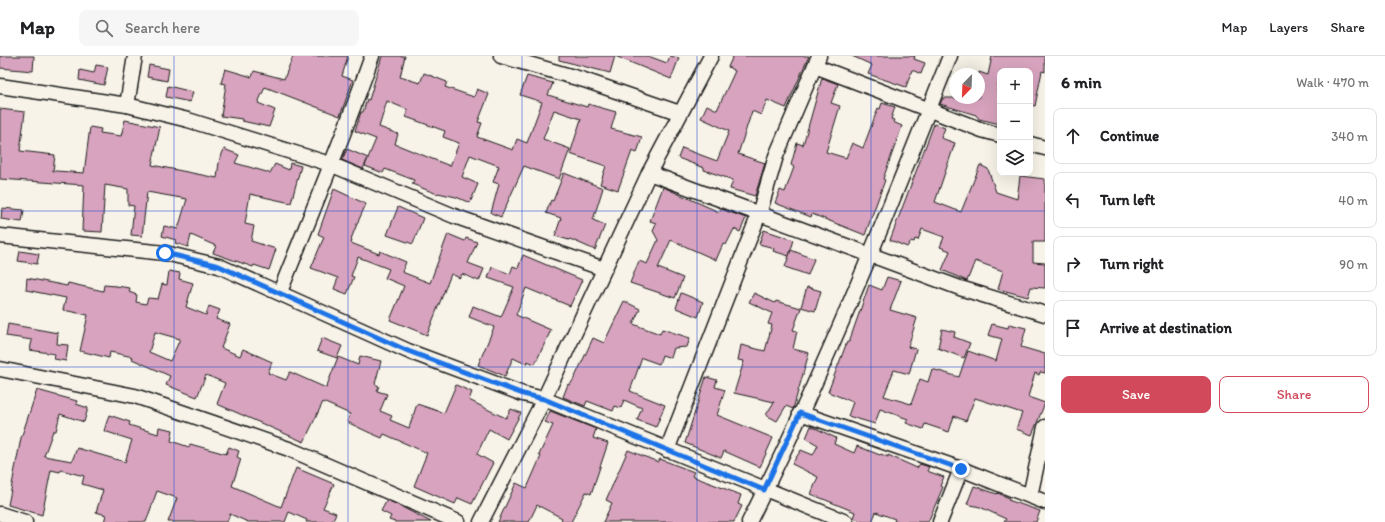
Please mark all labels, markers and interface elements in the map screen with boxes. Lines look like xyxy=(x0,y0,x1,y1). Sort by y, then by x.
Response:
search box xyxy=(79,10,359,46)
text: Map xyxy=(20,16,55,39)
icon: search xyxy=(93,17,115,39)
text: Search here xyxy=(125,19,200,37)
text: Map xyxy=(1222,19,1247,36)
text: Layers xyxy=(1269,19,1308,36)
text: Share xyxy=(1330,19,1365,36)
north arrow xyxy=(949,68,985,104)
map controls xyxy=(997,68,1033,176)
button: + xyxy=(997,68,1033,104)
text: 6 min xyxy=(1061,72,1102,92)
text: Walk · 470 m xyxy=(1296,75,1369,90)
button: − xyxy=(997,104,1033,140)
icon: ahead xyxy=(1062,125,1084,147)
text: Continue xyxy=(1100,127,1159,145)
text: 340 m xyxy=(1331,129,1368,144)
button: layers xyxy=(997,140,1033,176)
icon: left xyxy=(1062,189,1084,211)
text: Turn left xyxy=(1100,191,1155,209)
text: 40 m xyxy=(1338,193,1368,208)
route start xyxy=(156,244,174,262)
icon: right xyxy=(1062,253,1084,275)
text: Turn right xyxy=(1100,255,1164,273)
text: 90 m xyxy=(1339,257,1368,272)
icon: arrive xyxy=(1062,317,1084,339)
text: Arrive at destination xyxy=(1100,319,1232,337)
button: Save xyxy=(1061,376,1211,413)
button: Share xyxy=(1219,376,1369,413)
route end xyxy=(952,460,970,478)

